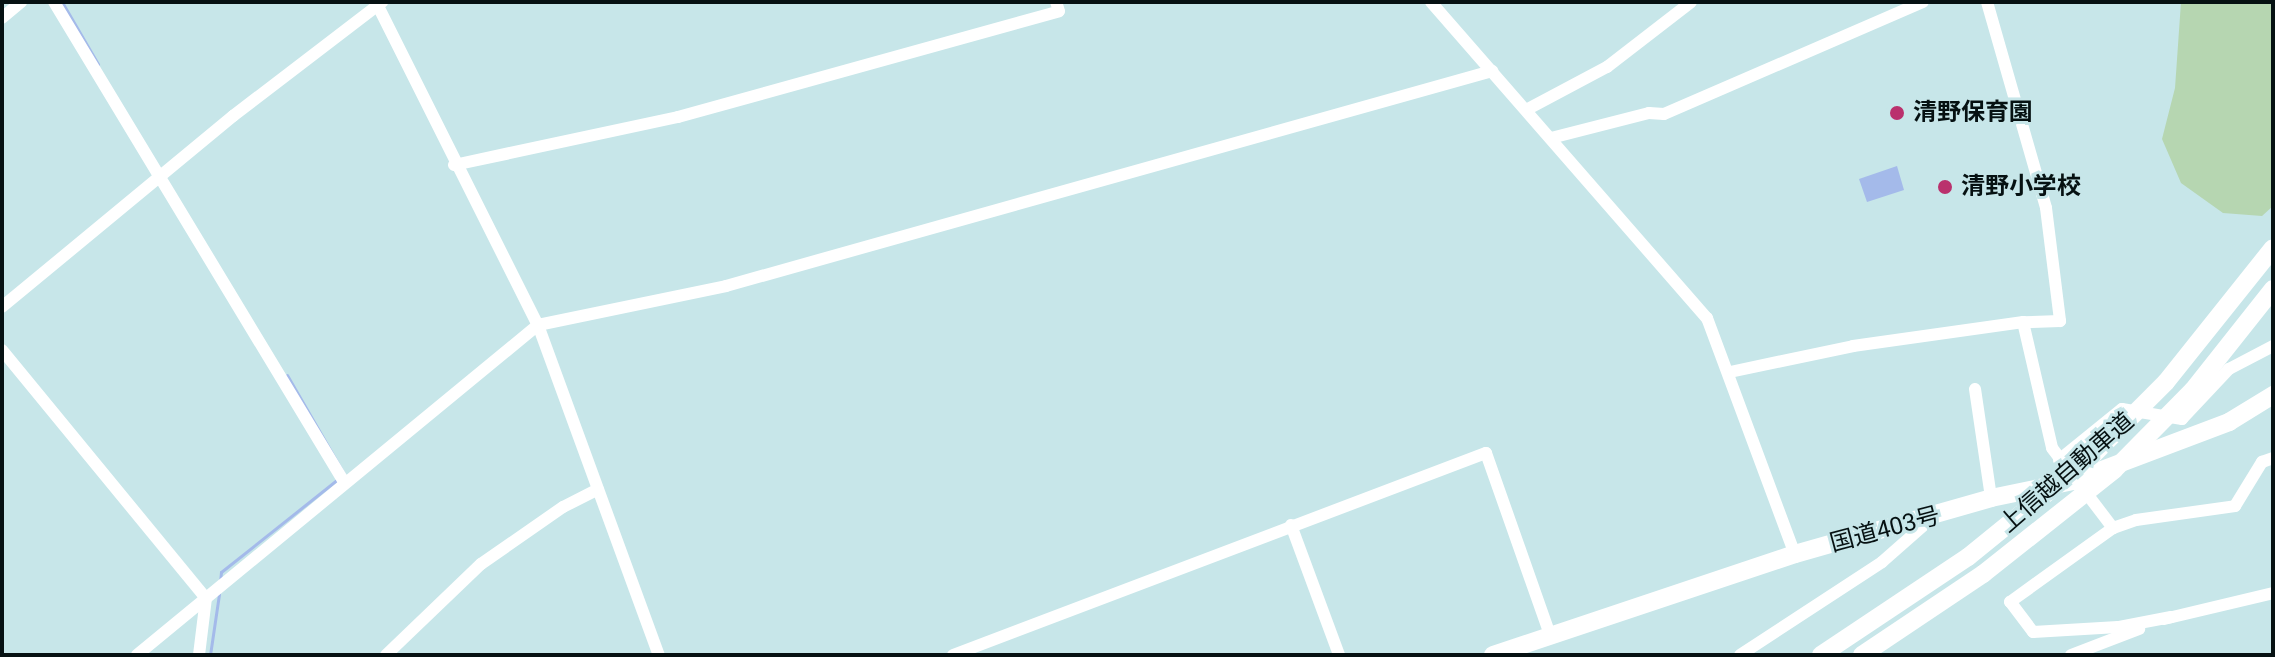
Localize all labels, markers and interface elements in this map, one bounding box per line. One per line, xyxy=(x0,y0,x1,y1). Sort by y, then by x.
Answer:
place label: 清野保育園 xyxy=(1913,99,2033,127)
marker: 清野保育園 xyxy=(1888,104,1906,122)
place label: 清野小学校 xyxy=(1961,173,2081,201)
marker: 清野小学校 xyxy=(1936,178,1954,196)
street label: 上信越自動車道 xyxy=(1994,407,2140,539)
street label: 国道403号 xyxy=(1827,502,1943,558)

